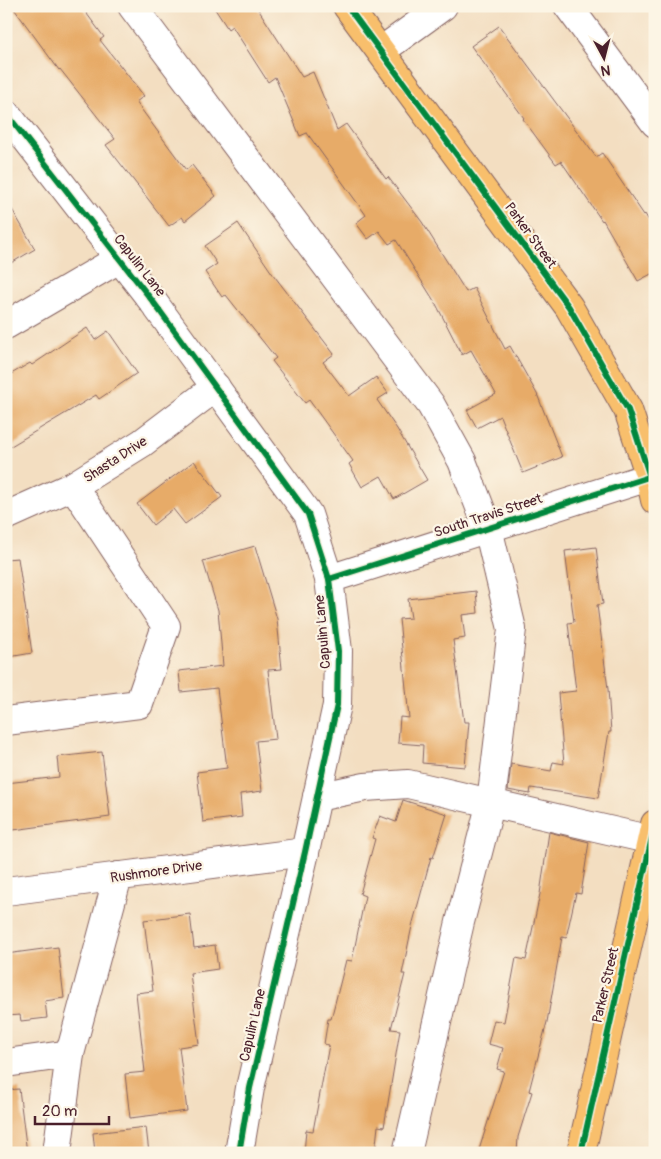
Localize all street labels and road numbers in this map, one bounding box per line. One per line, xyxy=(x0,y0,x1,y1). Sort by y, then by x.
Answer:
street label: Parker Street xyxy=(501,199,560,272)
street label: Capulin Lane xyxy=(110,231,169,300)
street label: Shasta Drive xyxy=(80,432,150,486)
street label: South Travis Street xyxy=(432,490,545,541)
street label: Capulin Lane xyxy=(311,594,334,670)
street label: Rushmore Drive xyxy=(109,857,203,886)
street label: Parker Street xyxy=(588,945,623,1025)
street label: Capulin Lane xyxy=(236,987,269,1063)

